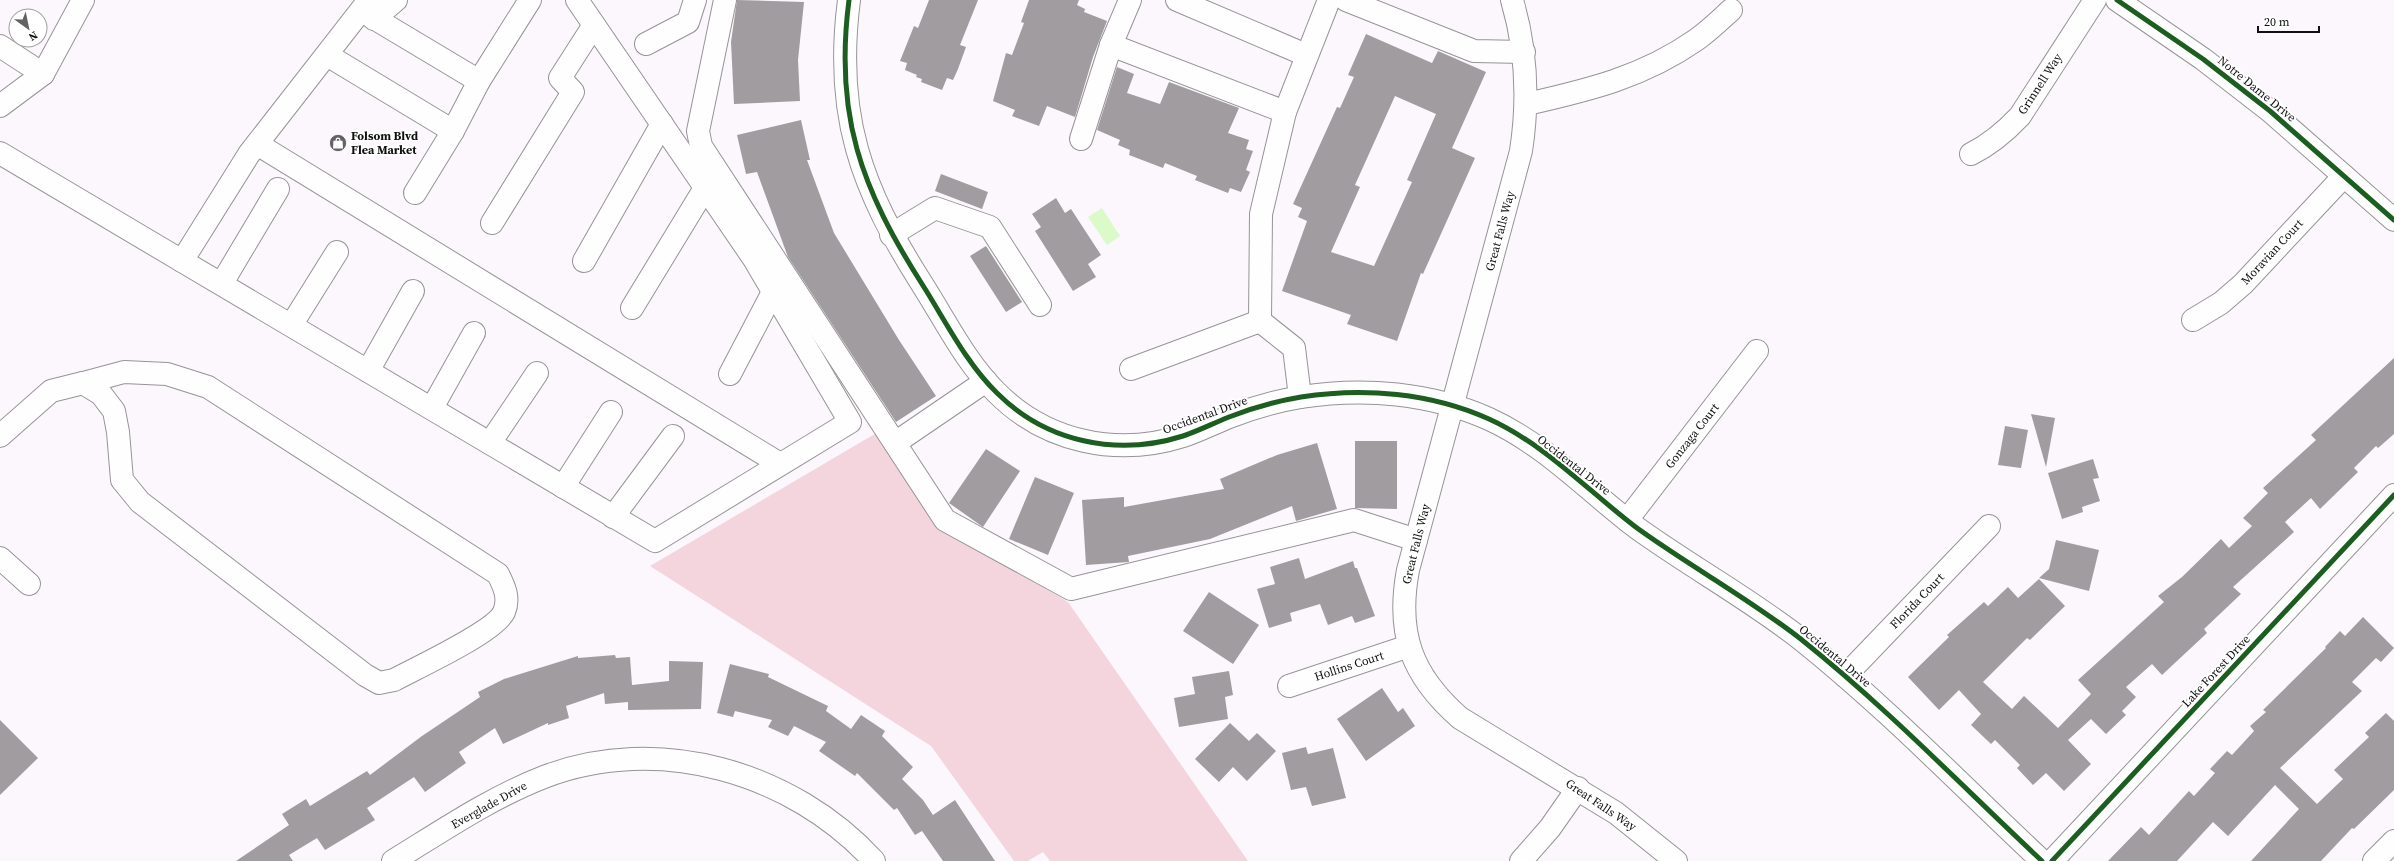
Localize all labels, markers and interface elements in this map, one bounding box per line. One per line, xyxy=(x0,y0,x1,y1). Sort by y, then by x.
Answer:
north arrow xyxy=(8,8,48,48)
scale bar xyxy=(2258,8,2319,34)
text: 20 m xyxy=(2264,14,2290,30)
text: N xyxy=(26,27,41,44)
street label: Grinnell Way xyxy=(2014,50,2066,118)
street label: Notre Dame Drive xyxy=(2215,53,2299,125)
place label: Folsom Blvd Flea Market xyxy=(351,128,418,158)
shop icon: Folsom Blvd Flea Market xyxy=(328,133,348,153)
street label: Great Falls Way xyxy=(1482,188,1519,273)
street label: Moravian Court xyxy=(2238,216,2307,288)
street label: Occidental Drive xyxy=(1160,392,1250,438)
street label: Gonzaga Court xyxy=(1661,400,1723,472)
street label: Occidental Drive xyxy=(1534,431,1614,499)
street label: Great Falls Way xyxy=(1398,501,1434,586)
street label: Florida Court xyxy=(1886,570,1948,632)
street label: Occidental Drive xyxy=(1796,621,1874,691)
street label: Lake Forest Drive xyxy=(2178,631,2254,711)
street label: Hollins Court xyxy=(1312,647,1386,685)
street label: Great Falls Way xyxy=(1562,775,1640,835)
street label: Everglade Drive xyxy=(448,778,530,832)

